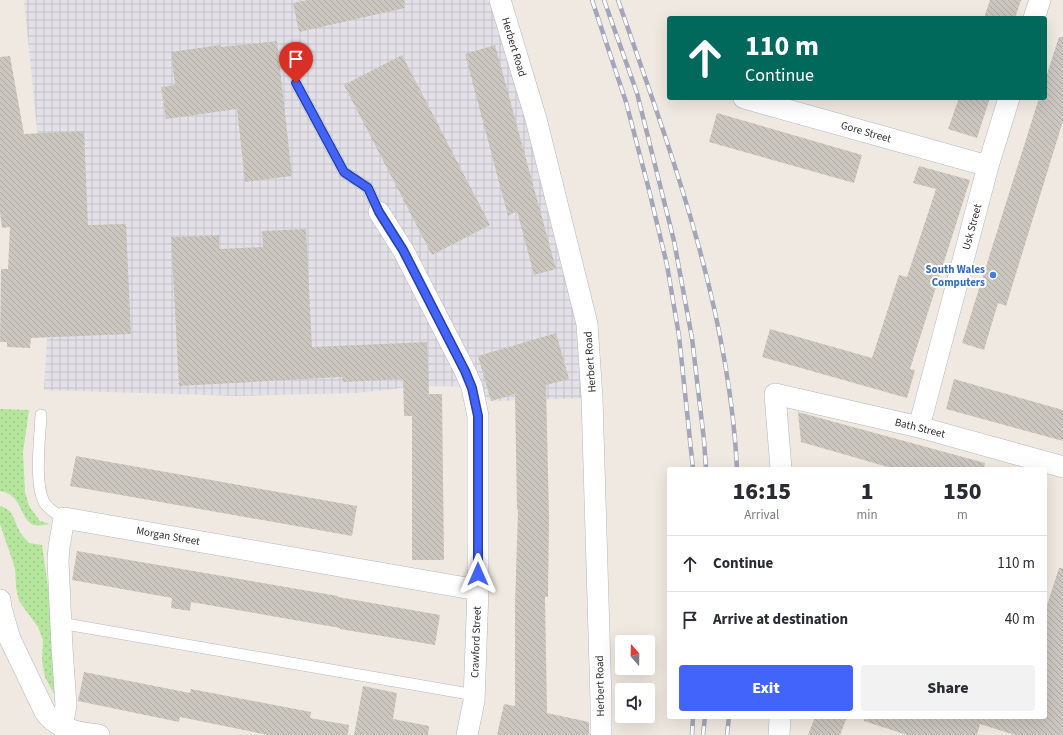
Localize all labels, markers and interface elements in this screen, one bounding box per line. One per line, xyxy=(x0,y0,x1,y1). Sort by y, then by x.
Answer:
street label: Herbert Road xyxy=(498,15,530,79)
text: 110 m xyxy=(745,26,819,66)
icon: ahead xyxy=(679,32,731,84)
pin xyxy=(279,42,313,83)
icon: arrive xyxy=(285,48,307,70)
text: Continue xyxy=(745,63,814,88)
street label: Gore Street xyxy=(839,118,893,146)
street label: Usk Street xyxy=(959,202,985,252)
place label: South Wales Computers xyxy=(926,262,985,290)
marker: South Wales Computers xyxy=(988,270,998,280)
street label: Herbert Road xyxy=(580,331,600,393)
street label: Bath Street xyxy=(893,415,947,442)
text: 16:15 xyxy=(732,474,791,509)
text: 1 xyxy=(861,474,874,509)
text: 150 xyxy=(943,474,982,509)
text: Arrival xyxy=(744,506,779,524)
text: min xyxy=(857,506,878,524)
text: m xyxy=(957,506,968,524)
street label: Morgan Street xyxy=(135,523,201,549)
position arrow xyxy=(457,553,499,595)
icon: ahead xyxy=(679,553,701,575)
text: Continue xyxy=(713,553,773,574)
text: 110 m xyxy=(997,553,1035,574)
street label: Crawford Street xyxy=(467,606,485,678)
icon: arrive xyxy=(679,609,701,631)
text: Arrive at destination xyxy=(713,609,848,630)
text: 40 m xyxy=(1005,609,1035,630)
north arrow xyxy=(615,635,655,675)
map controls xyxy=(615,635,655,723)
street label: Herbert Road xyxy=(592,655,608,717)
button: Exit xyxy=(679,665,853,711)
button: Share xyxy=(861,665,1035,711)
button: sound xyxy=(615,683,655,723)

